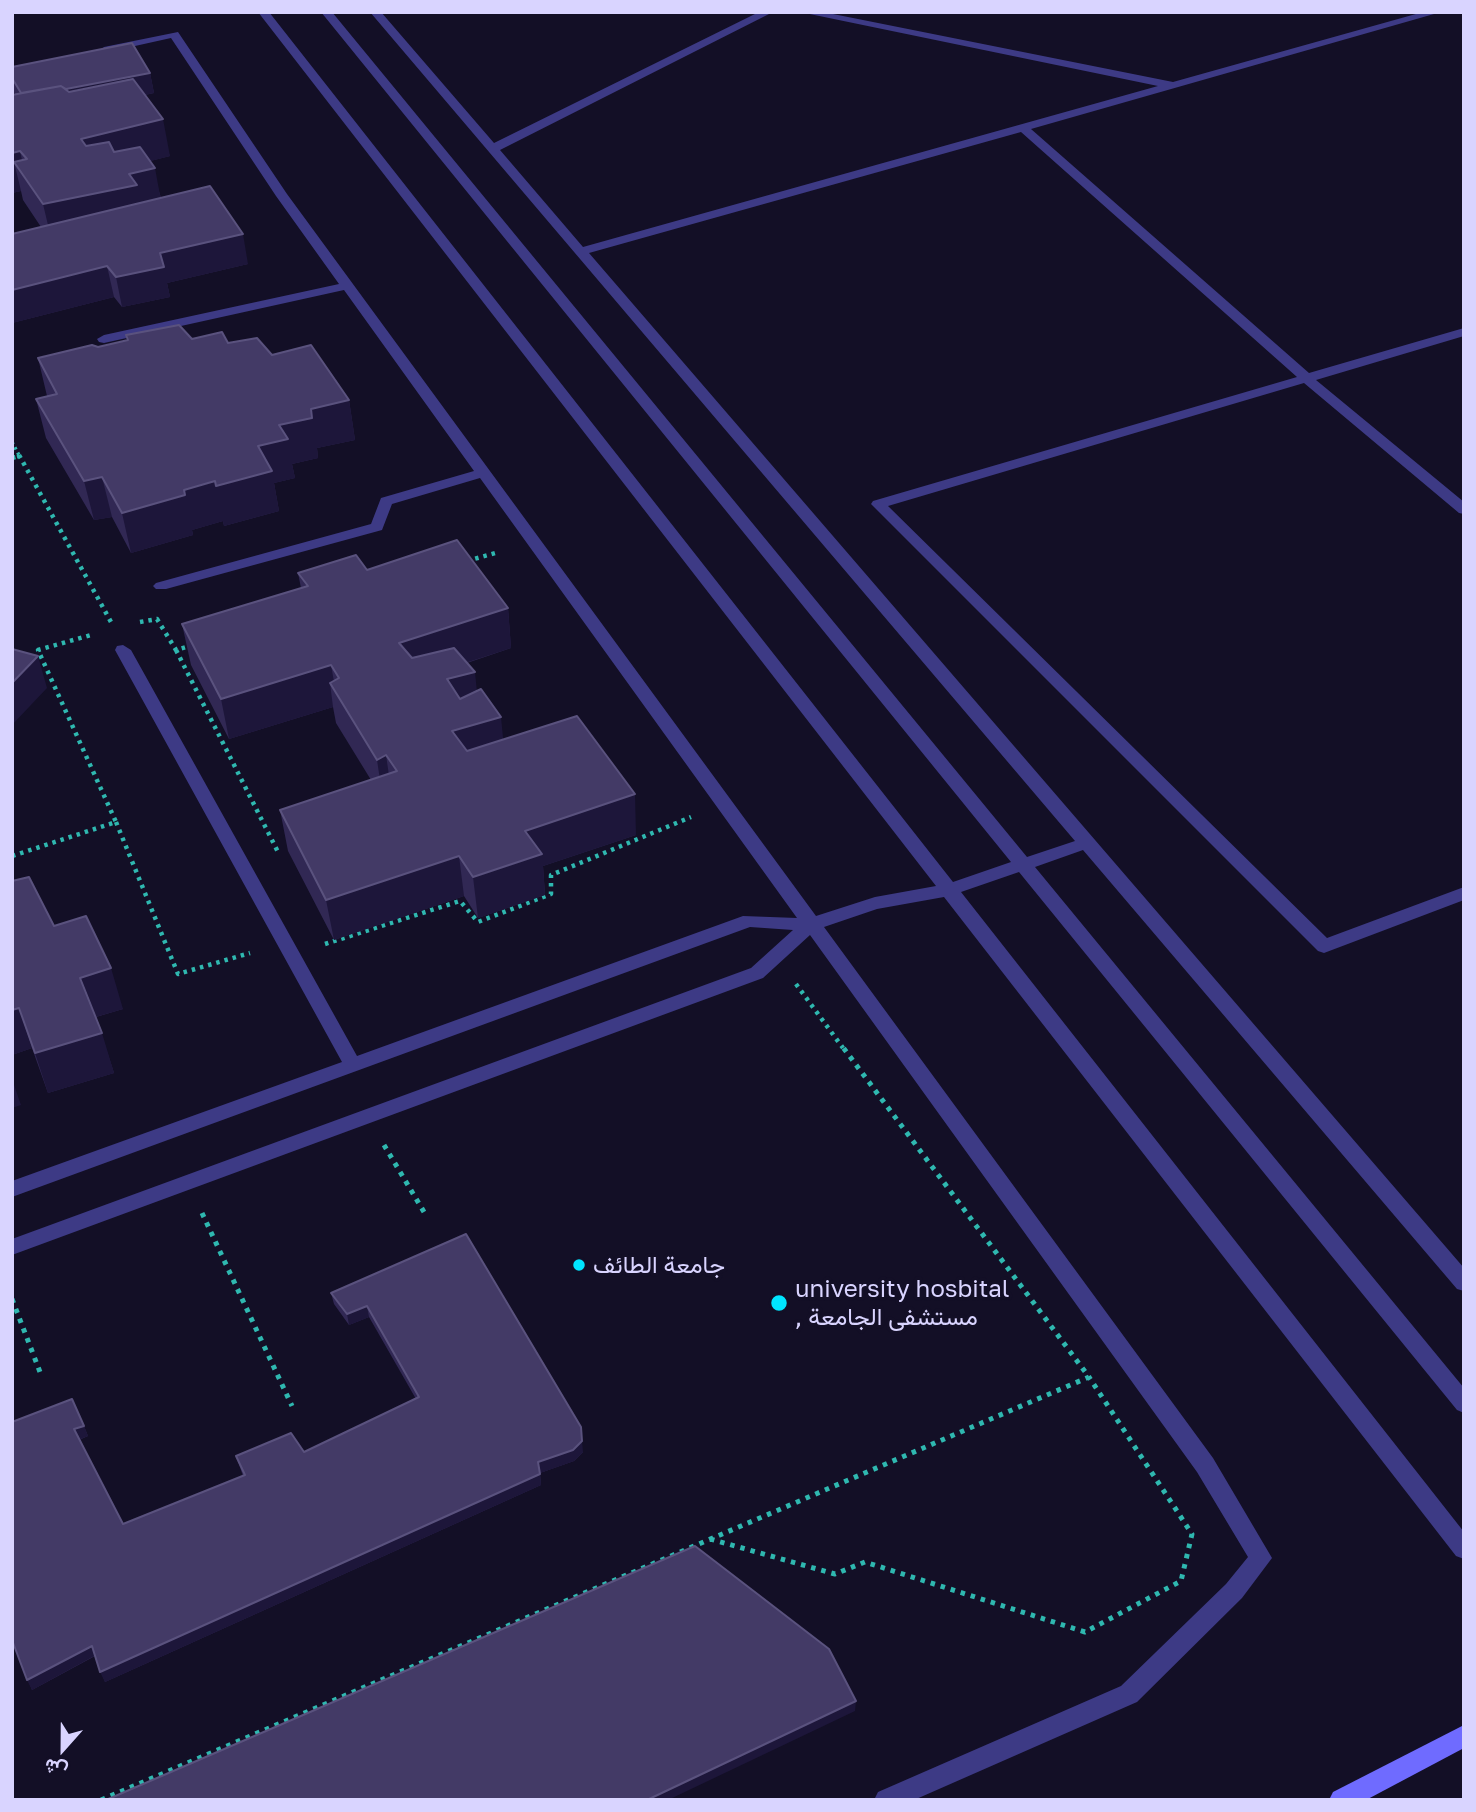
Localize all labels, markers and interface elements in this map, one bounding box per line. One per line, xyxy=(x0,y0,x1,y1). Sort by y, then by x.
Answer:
place label: جامعة الطائف xyxy=(593,1251,725,1279)
marker: جامعة الطائف xyxy=(571,1257,587,1273)
place label: university hosbital , مستشفى الجامعة xyxy=(795,1275,1010,1331)
marker: university hosbital , مستشفى الجامعة xyxy=(769,1293,789,1313)
north arrow xyxy=(28,1714,98,1784)
text: ش xyxy=(41,1754,70,1784)

